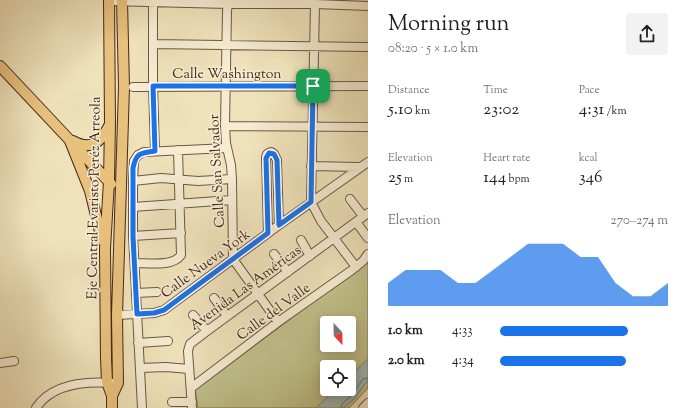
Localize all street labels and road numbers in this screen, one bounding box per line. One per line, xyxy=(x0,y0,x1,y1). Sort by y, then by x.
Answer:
street label: Calle Washington xyxy=(172,65,282,85)
street label: Eje Central Evaristo Peréz Arreola xyxy=(83,96,107,300)
street label: Calle San Salvador xyxy=(205,113,231,228)
street label: Calle Nueva York xyxy=(157,225,255,304)
street label: Avenida Las Américas xyxy=(186,241,306,336)
street label: Calle del Valle xyxy=(233,279,315,346)

